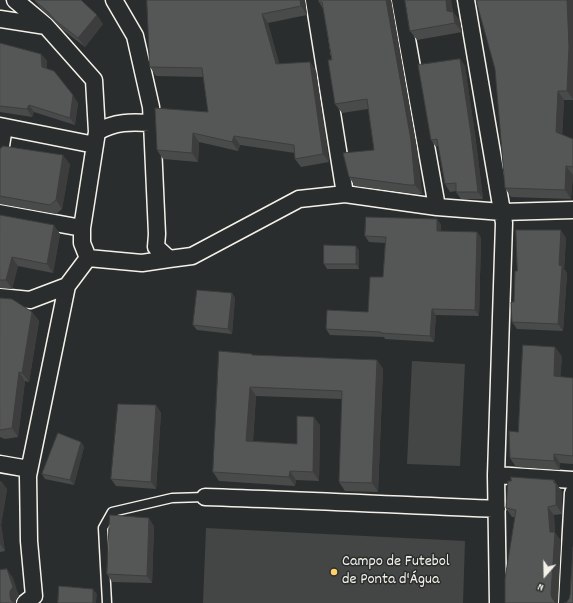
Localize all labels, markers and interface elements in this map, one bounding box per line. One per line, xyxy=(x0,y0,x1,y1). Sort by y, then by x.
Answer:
place label: Campo de Futebol de Ponta d'Água xyxy=(342,553,450,591)
north arrow xyxy=(525,555,565,595)
marker: Campo de Futebol de Ponta d'Água xyxy=(329,567,339,577)
text: N xyxy=(536,578,546,595)

